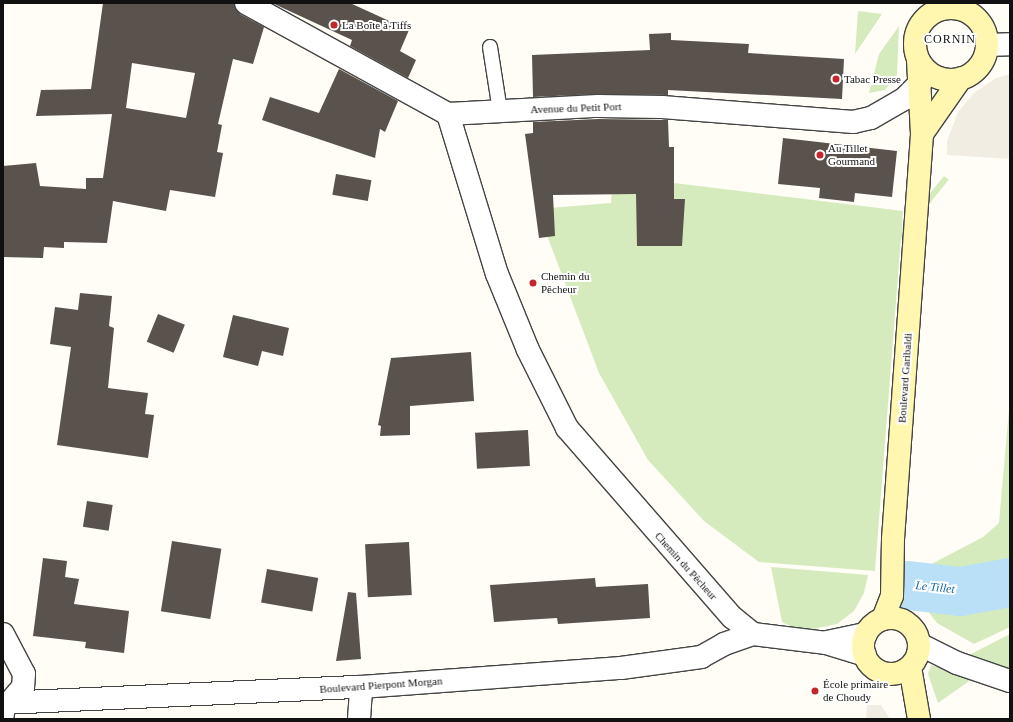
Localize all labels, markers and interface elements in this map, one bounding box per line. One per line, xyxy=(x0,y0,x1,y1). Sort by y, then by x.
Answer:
place label: La Boîte à Tiffs xyxy=(342,18,411,32)
marker: La Boîte à Tiffs xyxy=(329,20,339,30)
district label: CORNIN xyxy=(924,33,976,47)
place label: Tabac Presse xyxy=(844,72,901,86)
marker: Tabac Presse xyxy=(831,74,841,84)
street label: Avenue du Petit Port xyxy=(530,100,622,116)
place label: Au Tillet Gourmand xyxy=(828,142,875,168)
marker: Au Tillet Gourmand xyxy=(815,150,825,160)
place label: Chemin du Pêcheur xyxy=(541,270,590,296)
marker: Chemin du Pêcheur xyxy=(528,278,538,288)
street label: Boulevard Garibaldi xyxy=(895,333,915,423)
street label: Chemin du Pêcheur xyxy=(652,529,720,603)
water label: Le Tillet xyxy=(915,579,955,597)
street label: Boulevard Pierpont Morgan xyxy=(319,674,443,696)
place label: École primaire de Choudy xyxy=(823,678,888,704)
marker: École primaire de Choudy xyxy=(810,686,820,696)

